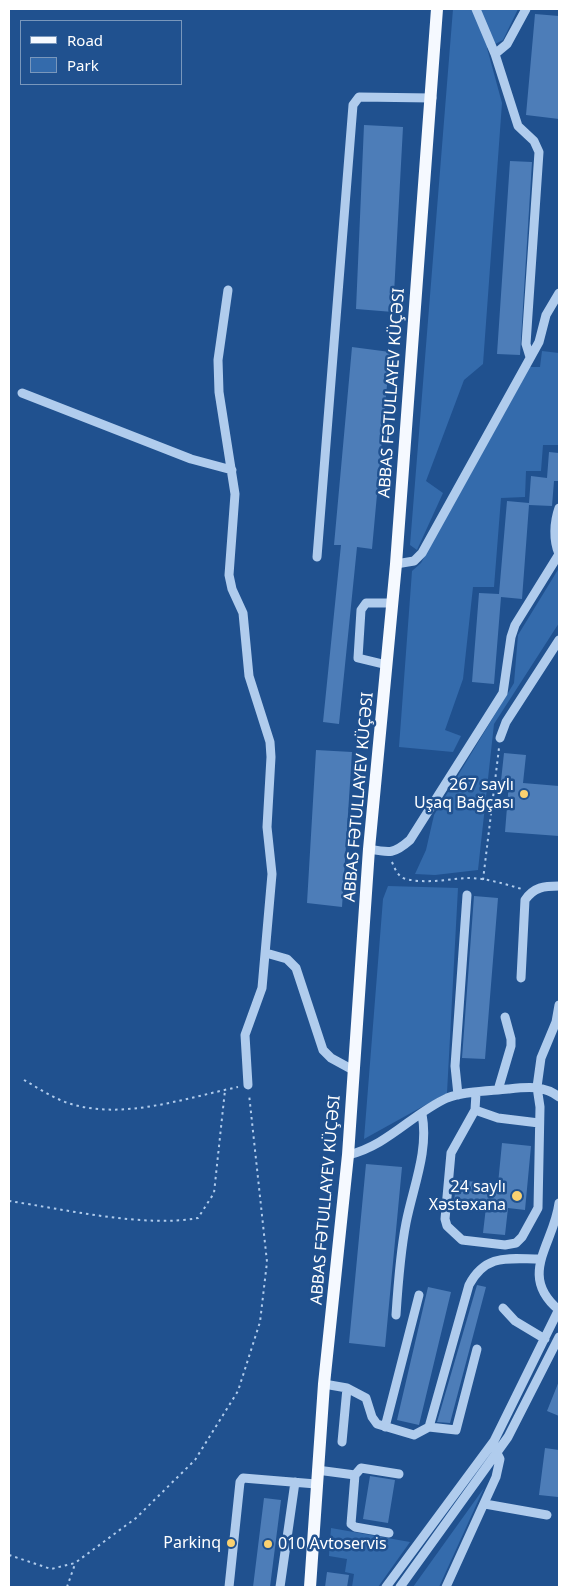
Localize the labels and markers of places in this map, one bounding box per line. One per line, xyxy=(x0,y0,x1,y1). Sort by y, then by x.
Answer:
place label: 267 saylı Uşaq Bağçası xyxy=(414,775,514,813)
marker: 267 saylı Uşaq Bağçası xyxy=(518,788,530,800)
place label: 24 saylı Xəstəxana xyxy=(429,1177,506,1215)
marker: 24 saylı Xəstəxana xyxy=(510,1189,524,1203)
place label: Parkinq xyxy=(163,1533,221,1553)
place label: 010 Avtoservis xyxy=(278,1534,387,1554)
marker: Parkinq xyxy=(225,1537,237,1549)
marker: 010 Avtoservis xyxy=(262,1538,274,1550)

